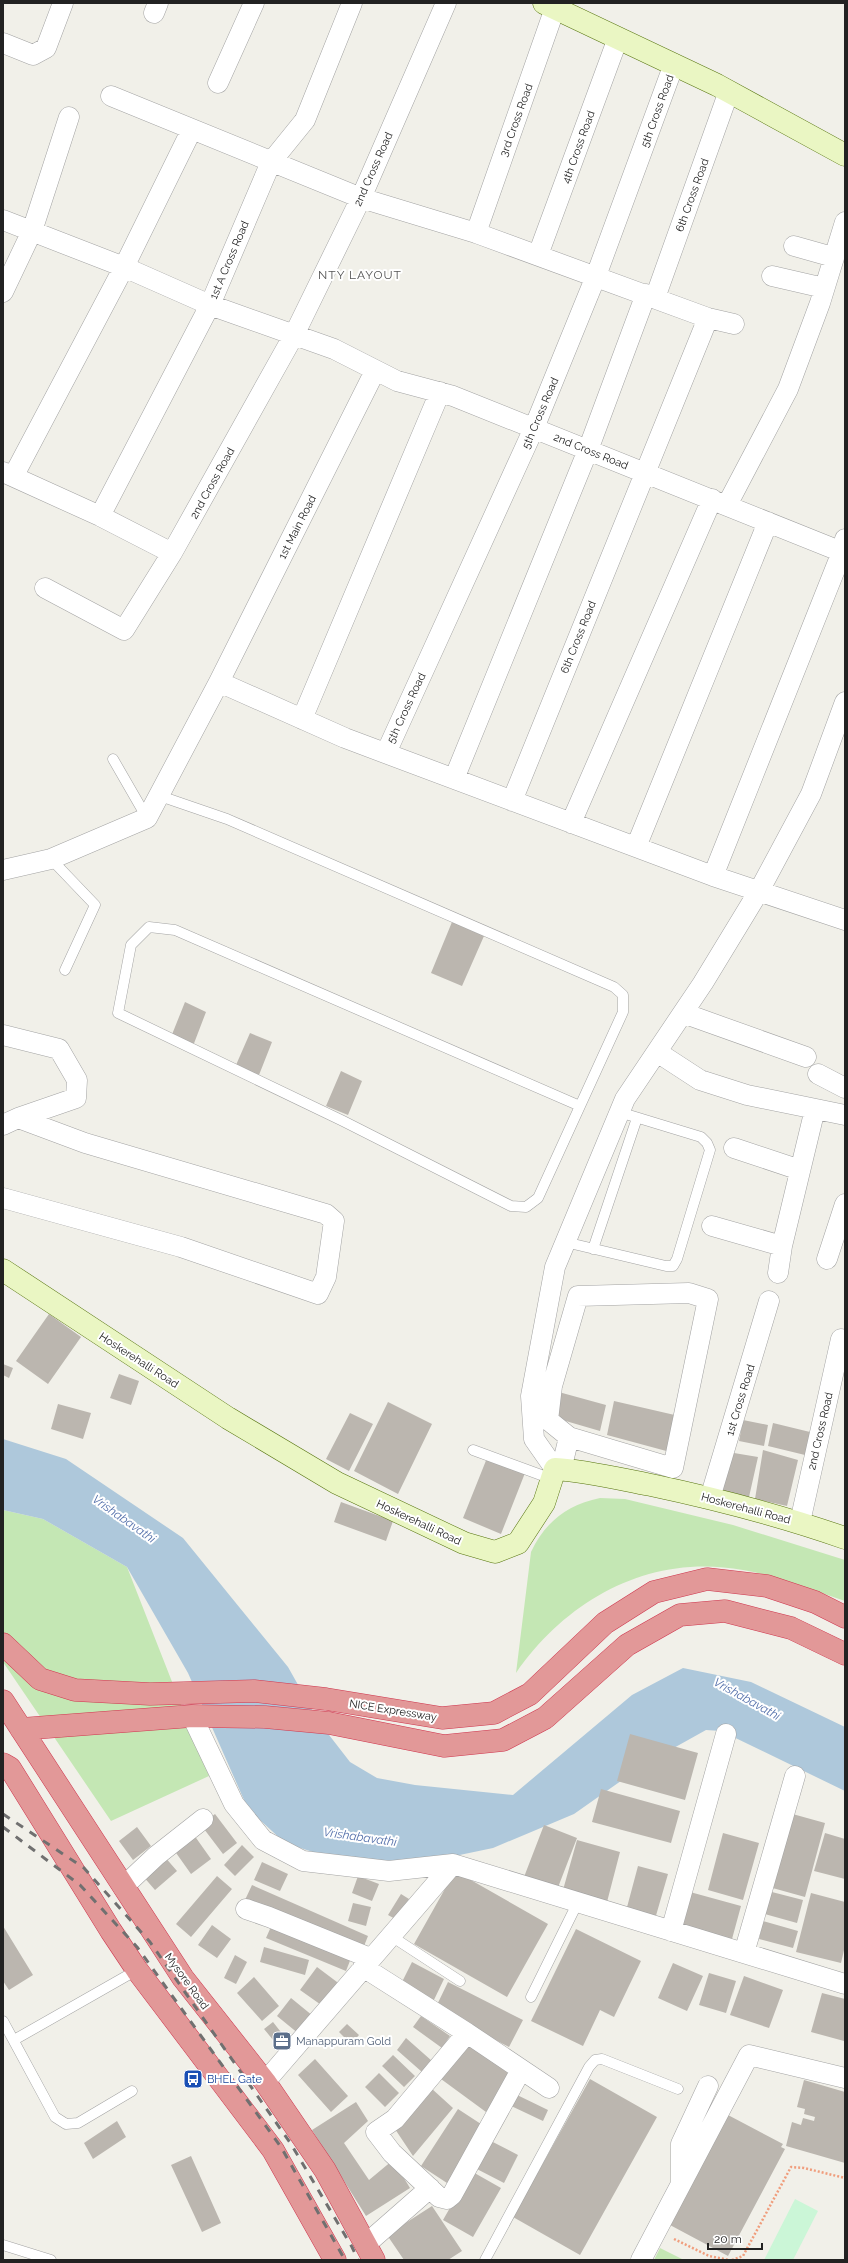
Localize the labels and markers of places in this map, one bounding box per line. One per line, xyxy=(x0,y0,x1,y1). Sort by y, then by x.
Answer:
office icon: Manappuram Gold xyxy=(271,2030,293,2052)
place label: Manappuram Gold xyxy=(296,2035,391,2048)
bus stop icon: BHEL Gate xyxy=(182,2068,204,2090)
place label: BHEL Gate xyxy=(207,2073,262,2086)

